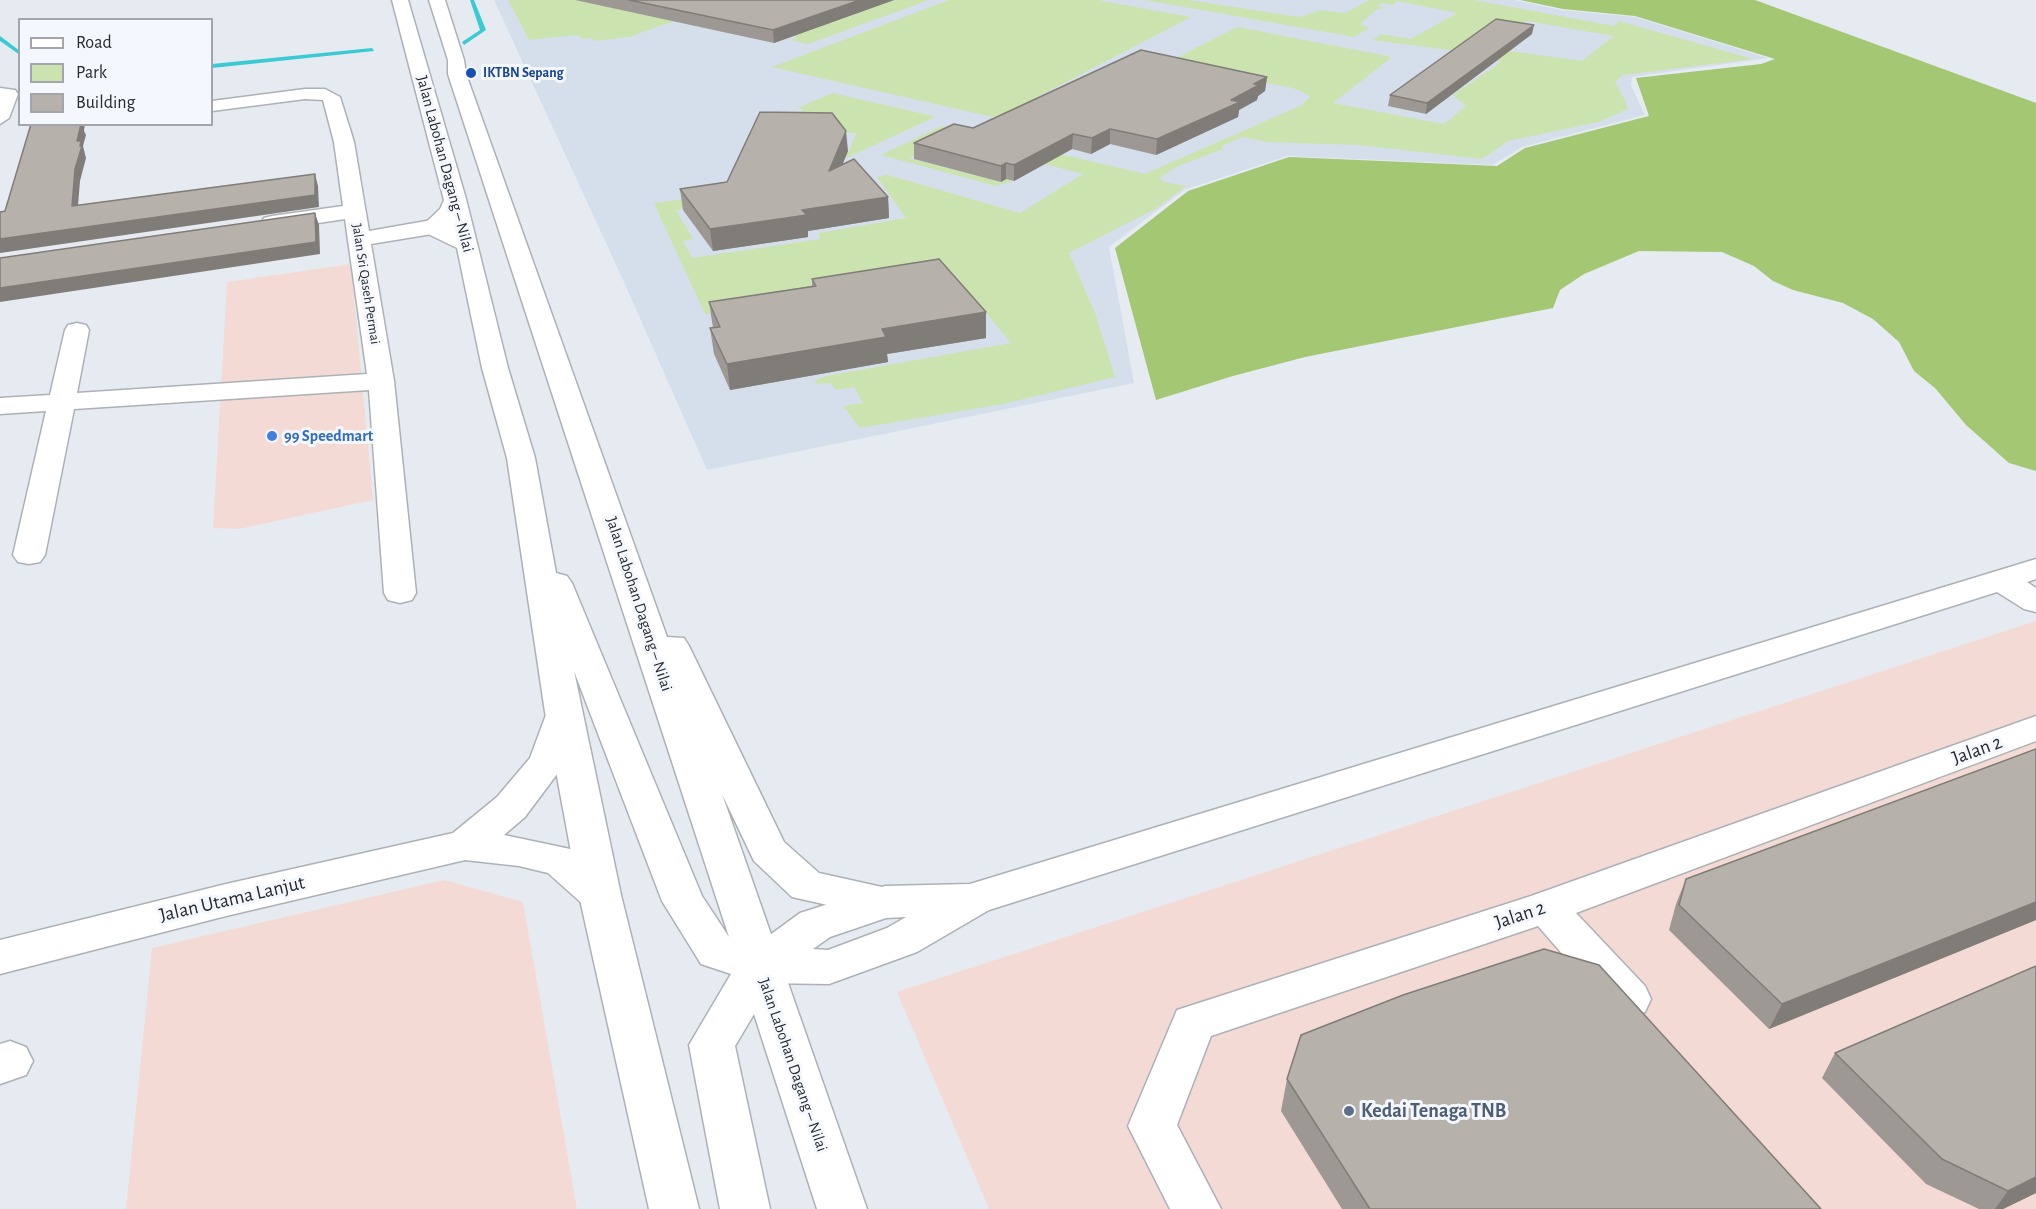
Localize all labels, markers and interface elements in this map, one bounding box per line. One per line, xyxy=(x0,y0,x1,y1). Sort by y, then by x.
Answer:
legend xyxy=(18,18,213,126)
text: Road xyxy=(76,34,112,52)
text: Park xyxy=(76,64,107,82)
place label: IKTBN Sepang xyxy=(483,65,564,81)
marker: IKTBN Sepang xyxy=(464,66,478,80)
street label: Jalan Labohan Dagang ‒ Nilai xyxy=(412,74,478,254)
text: Building xyxy=(76,94,135,112)
street label: Jalan Sri Qaseh Permai xyxy=(348,222,384,346)
place label: 99 Speedmart xyxy=(284,426,373,446)
marker: 99 Speedmart xyxy=(265,429,279,443)
street label: Jalan Labohan Dagang ‒ Nilai xyxy=(602,514,676,694)
street label: Jalan 2 xyxy=(1949,730,2005,770)
street label: Jalan Utama Lanjut xyxy=(157,871,307,927)
street label: Jalan 2 xyxy=(1492,896,1548,934)
street label: Jalan Labohan Dagang ‒ Nilai xyxy=(754,976,832,1154)
place label: Kedai Tenaga TNB xyxy=(1361,1099,1506,1123)
marker: Kedai Tenaga TNB xyxy=(1342,1104,1356,1118)

